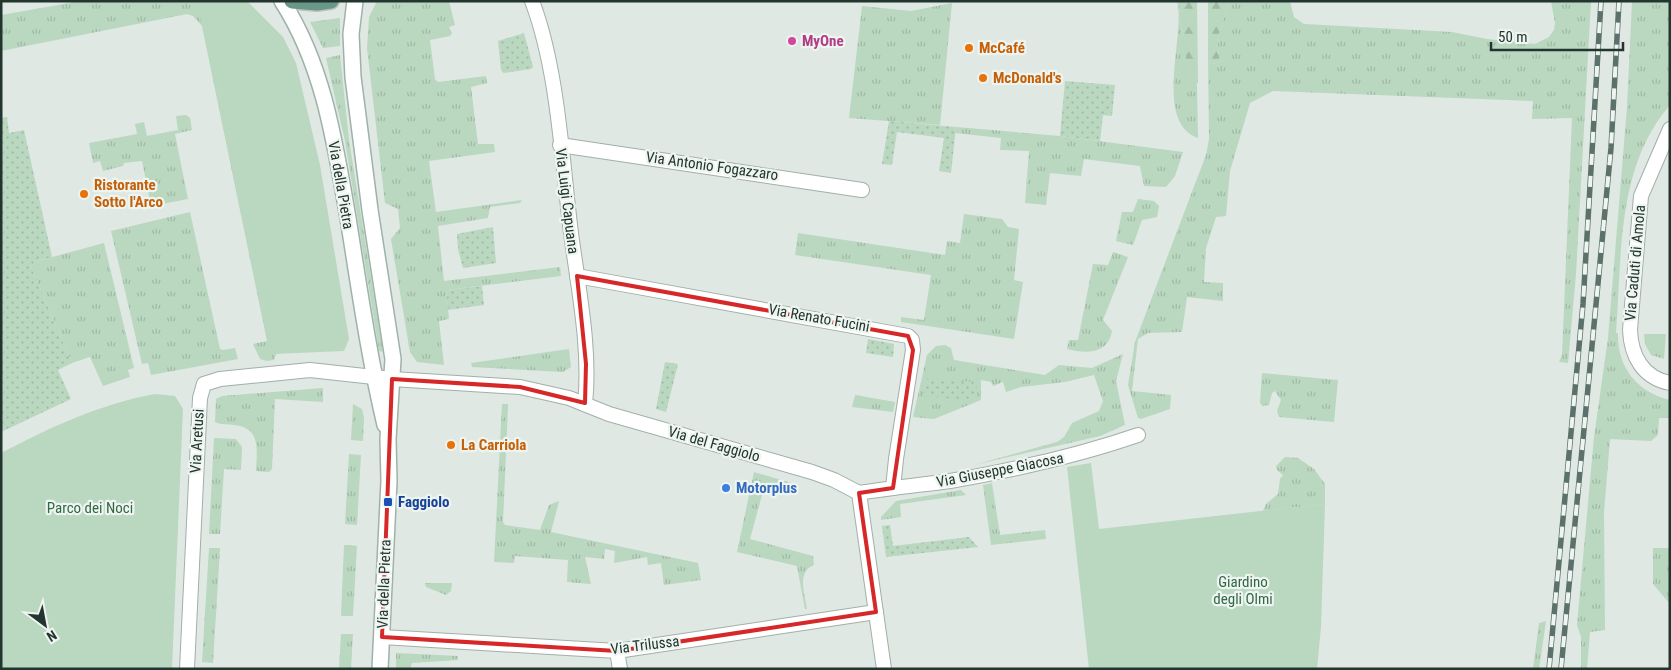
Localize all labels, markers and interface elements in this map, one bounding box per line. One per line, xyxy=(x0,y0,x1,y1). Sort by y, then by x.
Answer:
scale bar xyxy=(1491,20,1624,52)
text: 50 m xyxy=(1498,28,1528,46)
place label: MyOne xyxy=(802,32,844,50)
marker: MyOne xyxy=(786,35,798,47)
place label: McCafé xyxy=(979,39,1025,57)
marker: McCafé xyxy=(963,42,975,54)
place label: McDonald's xyxy=(993,69,1062,87)
marker: McDonald's xyxy=(977,72,989,84)
street label: Via della Pietra xyxy=(324,140,358,230)
street label: Via Luigi Capuana xyxy=(552,147,582,255)
street label: Via Antonio Fogazzaro xyxy=(645,148,779,184)
place label: Ristorante Sotto l'Arco xyxy=(94,176,163,211)
marker: Ristorante Sotto l'Arco xyxy=(78,188,90,200)
street label: Via Caduti di Amola xyxy=(1621,204,1649,322)
street label: Via Renato Fucini xyxy=(767,300,871,336)
street label: Via Aretusi xyxy=(186,408,208,474)
street label: Via del Faggiolo xyxy=(666,422,762,466)
place label: La Carriola xyxy=(461,436,526,454)
marker: La Carriola xyxy=(445,439,457,451)
street label: Via Giuseppe Giacosa xyxy=(935,449,1065,491)
place label: Motorplus xyxy=(736,479,797,497)
marker: Motorplus xyxy=(720,482,732,494)
place label: Faggiolo xyxy=(398,493,450,511)
marker: Faggiolo xyxy=(382,496,394,508)
park label: Parco dei Noci xyxy=(47,499,133,517)
street label: Via della Pietra xyxy=(373,539,395,629)
park label: Giardino degli Olmi xyxy=(1213,573,1273,608)
north arrow xyxy=(20,600,70,650)
text: N xyxy=(44,627,60,645)
street label: Via Trilussa xyxy=(610,632,680,658)

